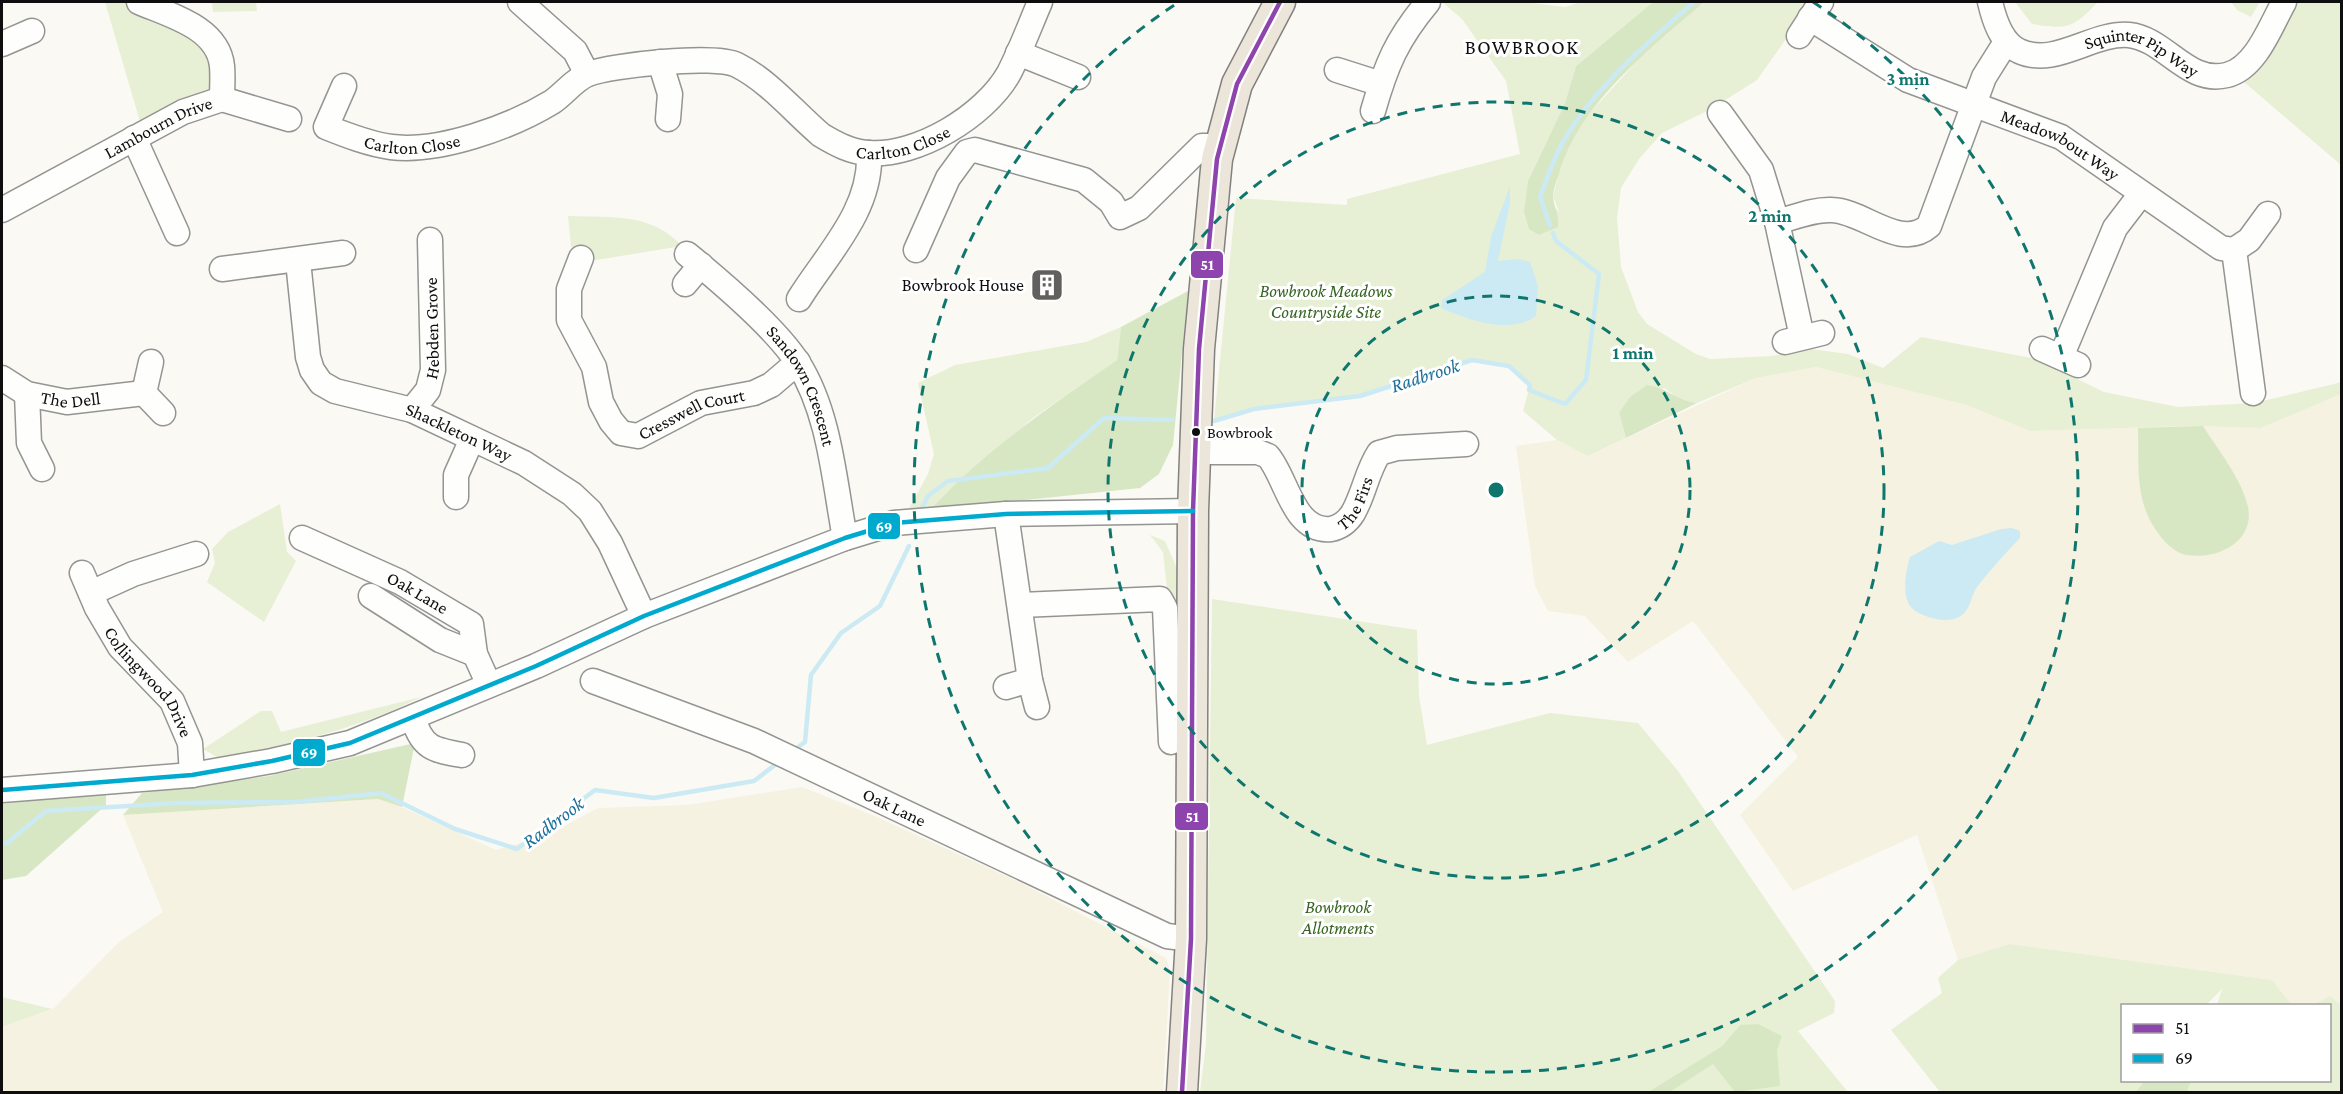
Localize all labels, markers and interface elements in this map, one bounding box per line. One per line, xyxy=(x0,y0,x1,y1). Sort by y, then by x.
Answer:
street label: Squinter Pip Way xyxy=(2081,25,2202,82)
district label: BOWBROOK xyxy=(1465,36,1579,58)
text: 3 min xyxy=(1886,69,1930,89)
street label: Lambourn Drive xyxy=(101,93,215,163)
street label: Meadowbout Way xyxy=(1998,106,2124,185)
street label: Carlton Close xyxy=(854,121,954,163)
street label: Carlton Close xyxy=(362,130,462,158)
text: 2 min xyxy=(1748,206,1792,226)
line badge: 51 xyxy=(1190,250,1224,279)
text: 51 xyxy=(1200,256,1214,273)
building icon: Bowbrook House xyxy=(1029,267,1065,303)
place label: Bowbrook House xyxy=(902,275,1024,295)
street label: Hebden Grove xyxy=(421,277,443,381)
park label: Bowbrook Meadows Countryside Site xyxy=(1259,281,1393,322)
street label: Sandown Crescent xyxy=(762,321,839,449)
text: 1 min xyxy=(1613,343,1654,363)
water label: Radbrook xyxy=(1388,353,1463,396)
street label: Cresswell Court xyxy=(635,385,747,444)
street label: The Dell xyxy=(39,387,102,412)
street label: Shackleton Way xyxy=(404,399,516,466)
place label: Bowbrook xyxy=(1207,424,1273,441)
marker: Bowbrook xyxy=(1190,426,1202,438)
street label: The Firs xyxy=(1334,474,1377,535)
centre of rings xyxy=(1486,480,1506,500)
line badge: 69 xyxy=(867,512,901,540)
text: 69 xyxy=(875,518,893,535)
street label: Oak Lane xyxy=(384,568,452,618)
street label: Collingwood Drive xyxy=(100,623,196,740)
line badge: 69 xyxy=(292,738,326,767)
text: 69 xyxy=(300,744,318,761)
street label: Oak Lane xyxy=(860,784,929,831)
water label: Radbrook xyxy=(518,791,589,852)
line badge: 51 xyxy=(1174,802,1209,831)
text: 51 xyxy=(1185,808,1199,825)
park label: Bowbrook Allotments xyxy=(1301,897,1374,938)
legend xyxy=(2121,1004,2331,1082)
text: 51 xyxy=(2175,1018,2189,1038)
text: 69 xyxy=(2175,1048,2193,1068)

